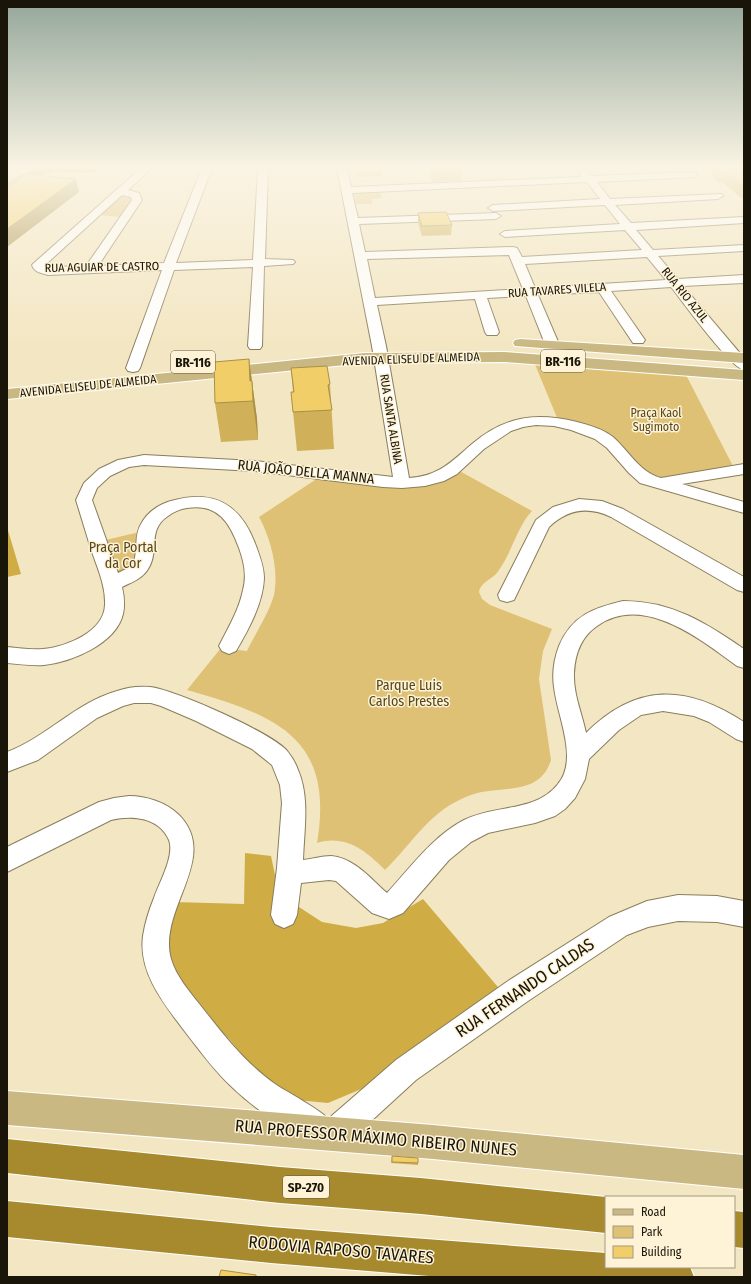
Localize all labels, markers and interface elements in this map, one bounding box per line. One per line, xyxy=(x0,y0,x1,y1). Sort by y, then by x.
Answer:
street label: RUA AGUIAR DE CASTRO xyxy=(45,259,159,275)
street label: RUA RIO AZUL xyxy=(659,265,712,326)
street label: RUA TAVARES VILELA xyxy=(507,280,607,300)
street label: AVENIDA ELISEU DE ALMEIDA xyxy=(342,350,481,368)
road number: BR-116 xyxy=(541,350,585,372)
road number: BR-116 xyxy=(171,351,215,373)
street label: AVENIDA ELISEU DE ALMEIDA xyxy=(19,372,158,400)
street label: RUA SANTA ALBINA xyxy=(377,373,405,466)
park label: Praça Kaol Sugimoto xyxy=(630,406,682,434)
street label: RUA JOÃO DELLA MANNA xyxy=(237,456,376,488)
park label: Praça Portal da Cor xyxy=(89,539,158,572)
park label: Parque Luis Carlos Prestes xyxy=(369,677,449,710)
street label: RUA FERNANDO CALDAS xyxy=(452,934,598,1042)
street label: RUA PROFESSOR MÁXIMO RIBEIRO NUNES xyxy=(234,1115,518,1161)
road number: SP-270 xyxy=(283,1176,329,1198)
legend xyxy=(605,1196,735,1268)
text: Road xyxy=(641,1205,666,1219)
text: Park xyxy=(641,1225,663,1239)
street label: RODOVIA RAPOSO TAVARES xyxy=(248,1231,434,1269)
text: Building xyxy=(641,1245,682,1259)

